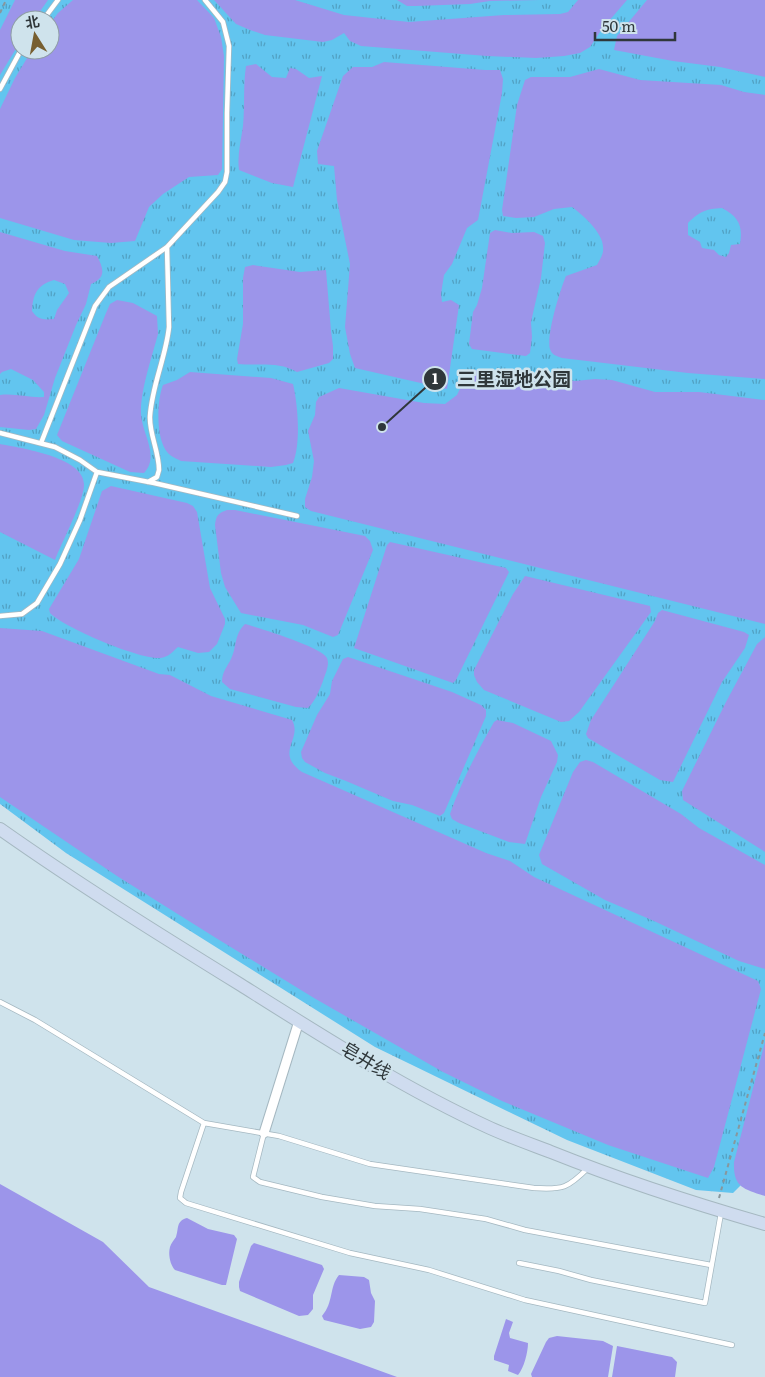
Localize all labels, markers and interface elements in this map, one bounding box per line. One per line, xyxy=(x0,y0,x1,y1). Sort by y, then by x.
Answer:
north arrow xyxy=(10,10,60,60)
text: 北 xyxy=(24,10,41,32)
scale bar xyxy=(595,10,675,42)
text: 50 m xyxy=(602,14,636,37)
callout: 三里湿地公园 xyxy=(422,362,581,396)
text: 三里湿地公园 xyxy=(457,364,571,392)
text: 1 xyxy=(432,366,438,389)
street label: 皂井线 xyxy=(337,1034,397,1085)

